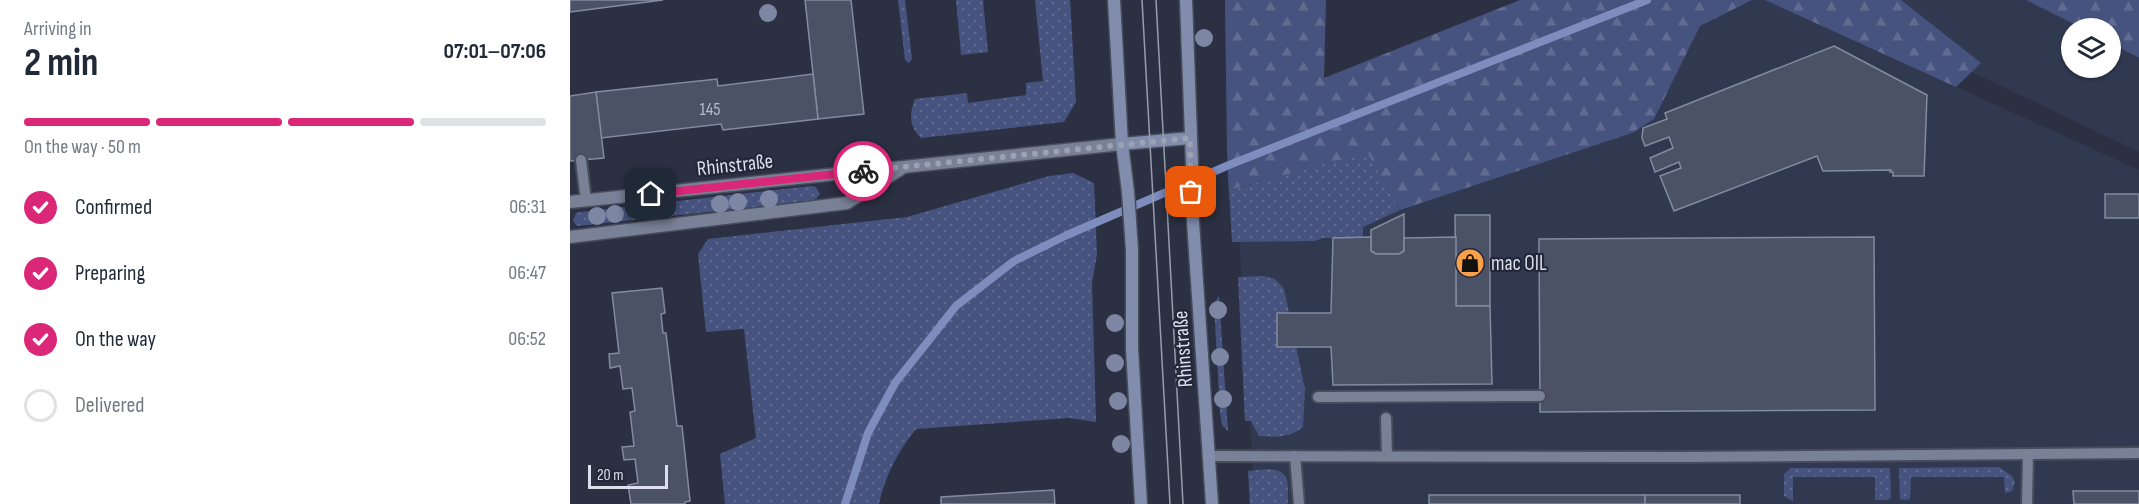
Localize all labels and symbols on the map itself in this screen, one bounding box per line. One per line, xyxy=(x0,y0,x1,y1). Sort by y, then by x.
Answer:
house number: 145 xyxy=(699,99,721,120)
courier xyxy=(833,141,893,201)
street label: Rhinstraße xyxy=(696,149,774,181)
pin xyxy=(1165,166,1216,217)
pin xyxy=(625,168,676,219)
shop icon: mac OIL xyxy=(1454,247,1486,279)
place label: mac OIL xyxy=(1491,251,1547,276)
street label: Rhinstraße xyxy=(1168,310,1198,388)
scale bar xyxy=(588,462,668,490)

